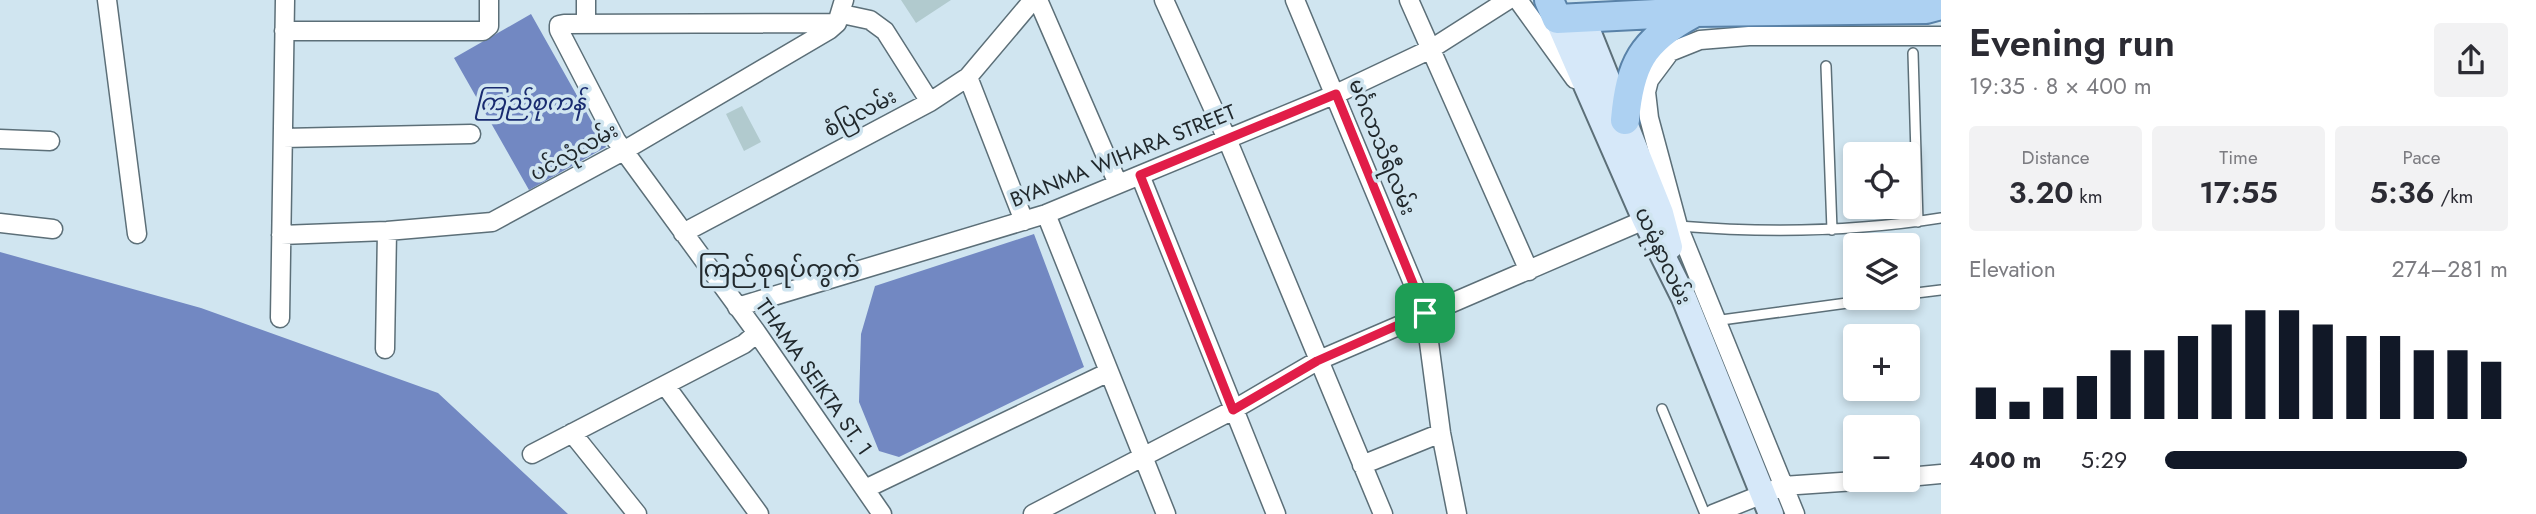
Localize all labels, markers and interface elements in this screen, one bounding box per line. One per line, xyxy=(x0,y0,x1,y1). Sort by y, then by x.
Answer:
text: Evening run xyxy=(1969,15,2175,70)
button: share xyxy=(2434,23,2508,97)
text: 19:35 · 8 × 400 m xyxy=(1969,69,2152,103)
street label: မင်္ဂလာသိရီလမ်း xyxy=(1339,74,1424,220)
street label: စံပြလမ်း xyxy=(818,80,903,146)
water label: ကြည်စုကန် xyxy=(474,85,589,121)
street label: BYANMA WIHARA STREET xyxy=(1006,97,1240,215)
street label: ပင်လုံလမ်း xyxy=(524,115,624,190)
map controls xyxy=(1843,142,1920,492)
button: locate xyxy=(1843,142,1920,219)
text: Distance xyxy=(2021,144,2090,171)
text: Time xyxy=(2219,144,2258,171)
text: Pace xyxy=(2403,144,2440,171)
text: 3.20 xyxy=(2009,171,2074,214)
text: 17:55 xyxy=(2199,171,2278,214)
text: 5:36 xyxy=(2370,171,2435,214)
text: km xyxy=(2074,183,2102,210)
text: /km xyxy=(2435,183,2473,210)
street label: ယမုံနာလမ်း xyxy=(1626,202,1700,311)
button: layers xyxy=(1843,233,1920,310)
district label: ကြည်စုရပ်ကွက် xyxy=(698,251,860,288)
text: Elevation xyxy=(1969,252,2056,286)
text: 274–281 m xyxy=(2392,252,2508,286)
pin xyxy=(1395,283,1455,343)
street label: THAMA SEIKTA ST. 1 xyxy=(748,292,880,462)
icon: arrive xyxy=(1406,294,1444,332)
button: + xyxy=(1843,324,1920,401)
button: − xyxy=(1843,415,1920,492)
text: 400 m xyxy=(1969,443,2041,477)
text: 5:29 xyxy=(2081,443,2127,477)

